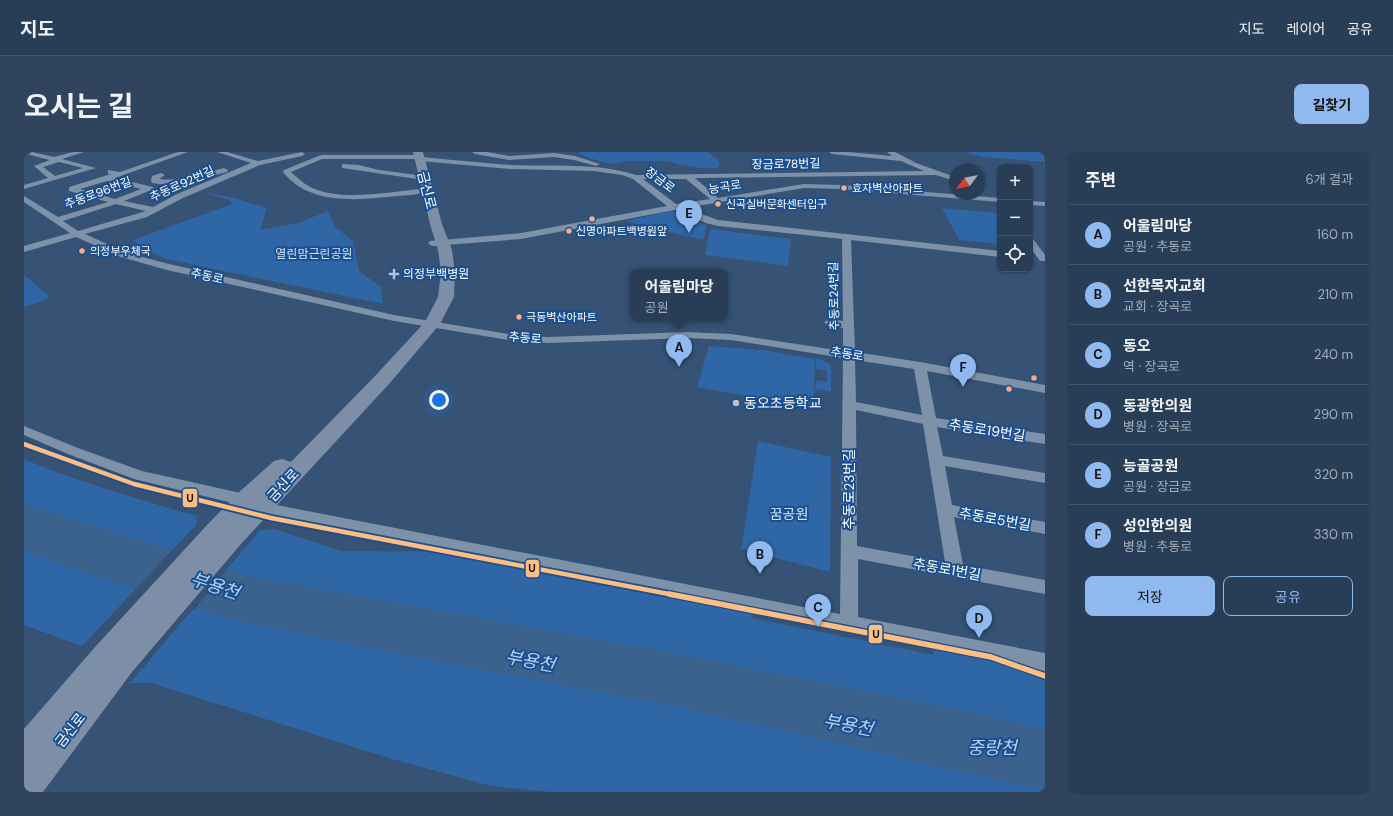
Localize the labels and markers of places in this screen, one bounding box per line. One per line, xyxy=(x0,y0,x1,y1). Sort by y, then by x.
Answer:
place label: 효자벽산아파트 xyxy=(852,181,923,195)
marker: 효자벽산아파트 xyxy=(839,183,849,193)
place label: 신곡실버문화센터입구 xyxy=(726,197,827,211)
marker: 신곡실버문화센터입구 xyxy=(713,199,723,209)
pin: E xyxy=(676,200,702,233)
unlabelled marker xyxy=(587,214,597,224)
place label: 신명아파트백병원앞 xyxy=(576,224,667,238)
marker: 신명아파트백병원앞 xyxy=(564,226,574,236)
place label: 의정부우체국 xyxy=(90,244,151,258)
marker: 의정부우체국 xyxy=(77,246,87,256)
place label: 의정부백병원 xyxy=(403,266,469,282)
marker: 의정부백병원 xyxy=(388,268,400,280)
place label: 극동벽산아파트 xyxy=(526,310,597,324)
marker: 극동벽산아파트 xyxy=(514,312,524,322)
pin: A xyxy=(666,334,692,367)
pin: F xyxy=(950,354,976,387)
unlabelled marker xyxy=(1029,373,1039,383)
unlabelled marker xyxy=(1004,384,1014,394)
place label: 동오초등학교 xyxy=(744,394,821,412)
marker: 동오초등학교 xyxy=(731,398,741,408)
pin: B xyxy=(747,541,773,574)
pin: C xyxy=(805,594,831,627)
pin: D xyxy=(966,605,992,638)

